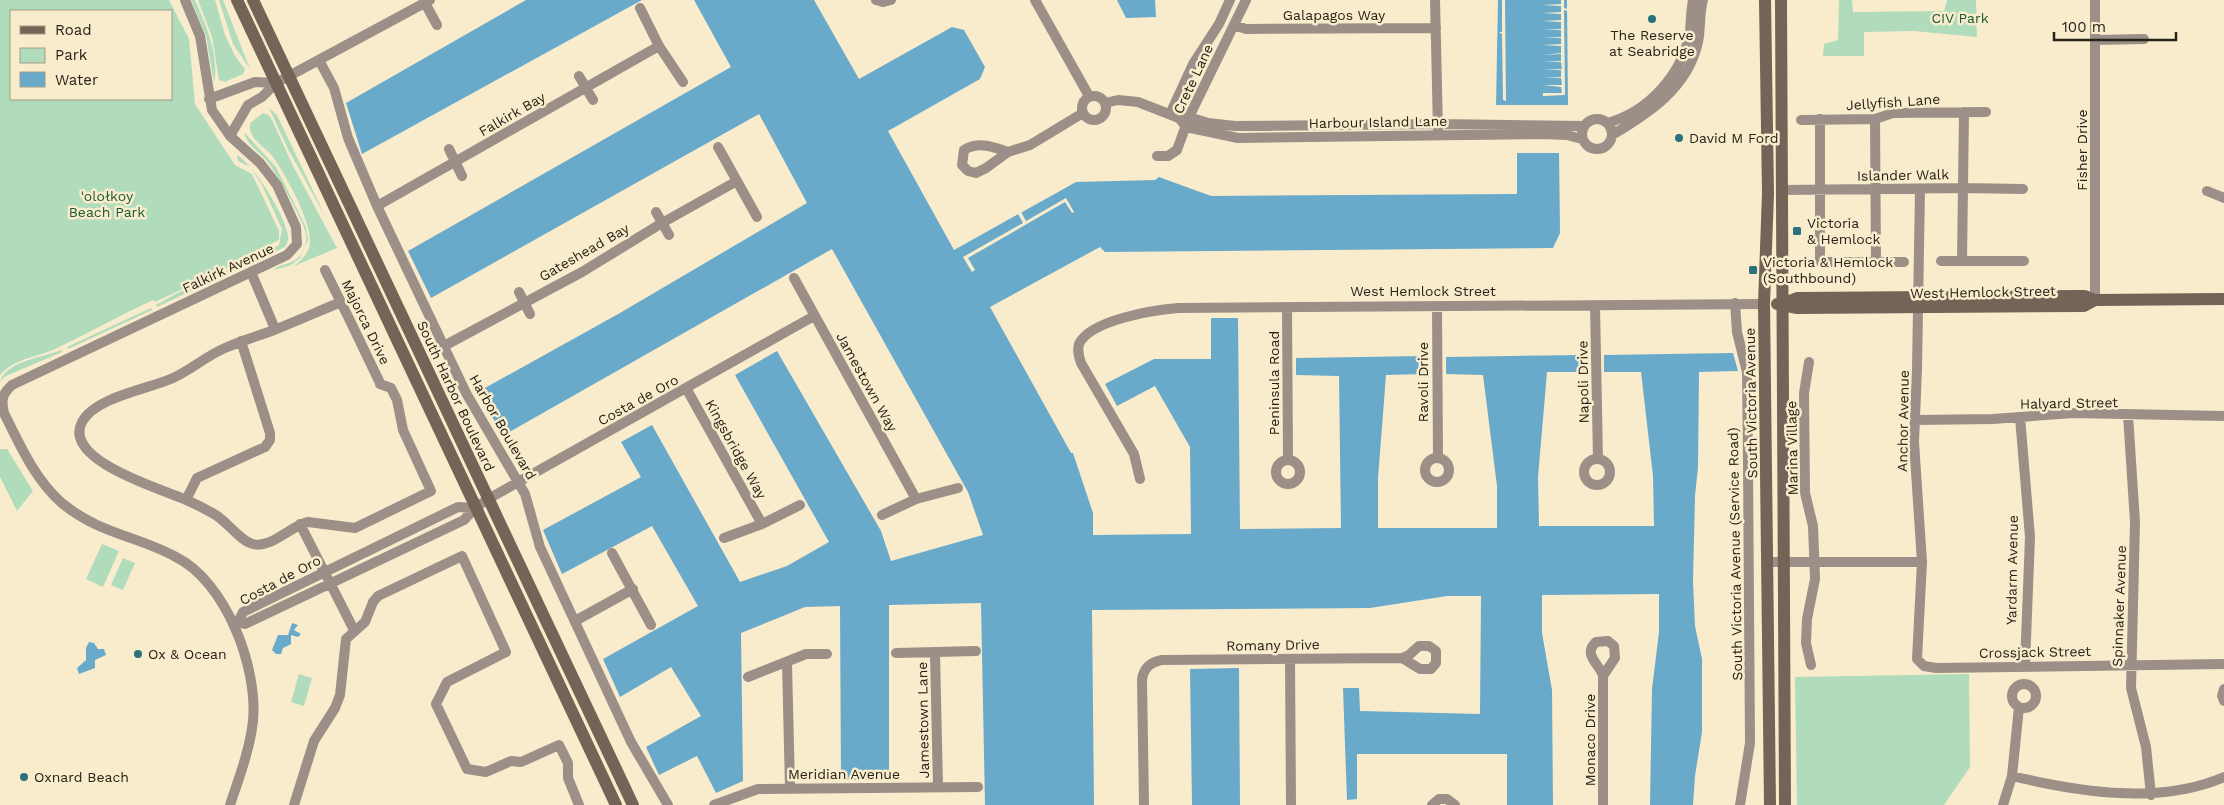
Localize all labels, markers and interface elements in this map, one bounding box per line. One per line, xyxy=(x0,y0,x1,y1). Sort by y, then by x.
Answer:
street label: Galapagos Way xyxy=(1283,7,1386,23)
legend xyxy=(10,10,172,100)
park label: CIV Park xyxy=(1931,10,1989,26)
scale bar xyxy=(2054,10,2176,42)
marker: The Reserve at Seabridge xyxy=(1646,13,1658,25)
text: 100 m xyxy=(2062,18,2106,36)
text: Road xyxy=(55,21,92,39)
place label: The Reserve at Seabridge xyxy=(1609,27,1695,59)
street label: Crete Lane xyxy=(1170,42,1216,116)
text: Park xyxy=(55,46,88,64)
text: Water xyxy=(55,71,98,89)
street label: Falkirk Bay xyxy=(476,88,549,139)
street label: Jellyfish Lane xyxy=(1845,91,1941,113)
street label: Fisher Drive xyxy=(2074,109,2090,191)
street label: Harbour Island Lane xyxy=(1309,113,1447,131)
place label: David M Ford xyxy=(1689,130,1779,146)
marker: David M Ford xyxy=(1673,132,1685,144)
street label: Islander Walk xyxy=(1857,166,1949,184)
park label: 'olołkoy Beach Park xyxy=(69,188,145,220)
place label: Victoria & Hemlock xyxy=(1807,215,1881,247)
street label: Gateshead Bay xyxy=(536,219,632,284)
marker: Victoria & Hemlock xyxy=(1791,225,1803,237)
street label: Falkirk Avenue xyxy=(180,240,276,296)
place label: Victoria & Hemlock (Southbound) xyxy=(1763,254,1893,286)
marker: Victoria & Hemlock (Southbound) xyxy=(1747,264,1759,276)
street label: Majorca Drive xyxy=(339,277,393,367)
street label: West Hemlock Street xyxy=(1350,283,1496,299)
street label: West Hemlock Street xyxy=(1910,283,2056,301)
street label: South Harbor Boulevard xyxy=(414,318,498,474)
street label: South Victoria Avenue xyxy=(1742,328,1760,478)
street label: Jamestown Way xyxy=(833,330,901,435)
street label: Peninsula Road xyxy=(1266,331,1282,435)
street label: Napoli Drive xyxy=(1574,340,1592,424)
street label: Ravoli Drive xyxy=(1415,342,1431,422)
street label: Anchor Avenue xyxy=(1894,370,1912,472)
street label: Costa de Oro xyxy=(595,371,681,429)
street label: Harbor Boulevard xyxy=(466,372,540,482)
street label: Halyard Street xyxy=(2020,394,2118,412)
street label: Kingsbridge Way xyxy=(702,397,770,502)
street label: Marina Village xyxy=(1783,401,1801,495)
street label: South Victoria Avenue (Service Road) xyxy=(1725,427,1745,681)
street label: Yardarm Avenue xyxy=(2003,515,2021,625)
street label: Spinnaker Avenue xyxy=(2109,545,2129,667)
street label: Costa de Oro xyxy=(237,552,323,608)
street label: Romany Drive xyxy=(1226,636,1320,654)
street label: Crossjack Street xyxy=(1979,643,2091,661)
place label: Ox & Ocean xyxy=(148,646,227,662)
marker: Ox & Ocean xyxy=(132,648,144,660)
street label: Jamestown Lane xyxy=(914,662,932,778)
street label: Monaco Drive xyxy=(1582,694,1598,786)
street label: Meridian Avenue xyxy=(788,766,900,782)
place label: Oxnard Beach xyxy=(34,769,129,785)
marker: Oxnard Beach xyxy=(18,771,30,783)

